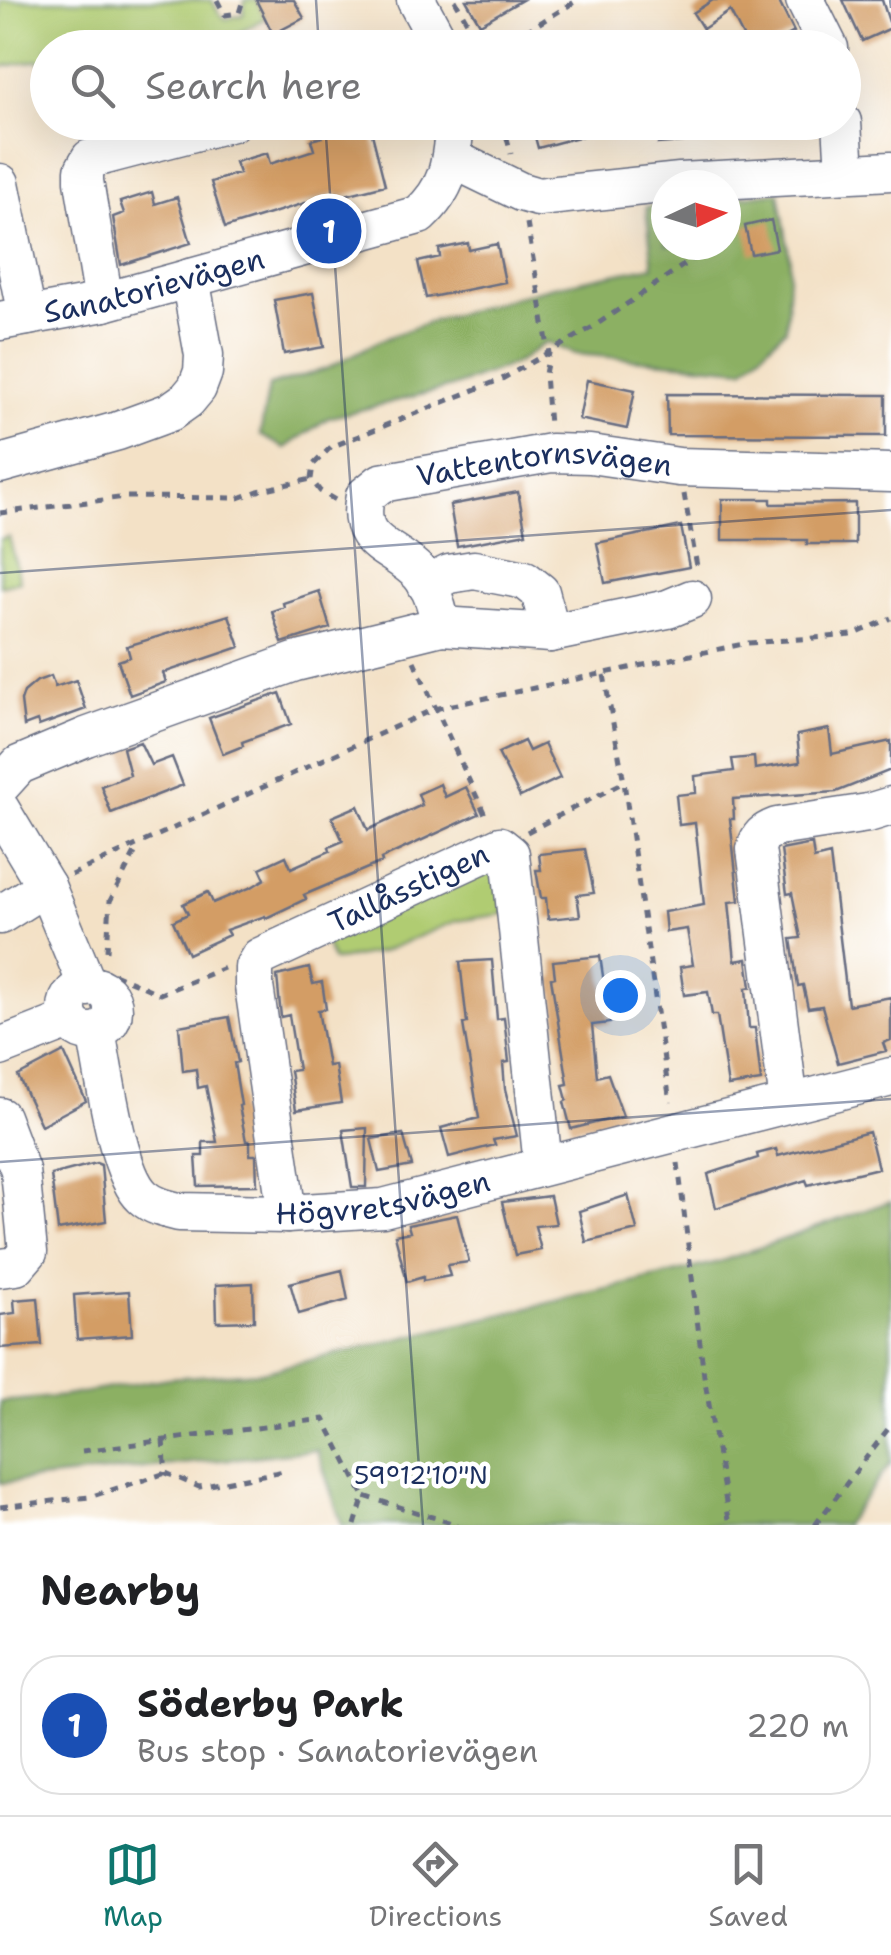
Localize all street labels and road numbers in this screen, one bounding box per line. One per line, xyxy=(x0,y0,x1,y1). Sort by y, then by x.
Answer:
street label: Sanatorievägen xyxy=(40,238,269,333)
street label: Vattentornsvägen xyxy=(413,432,675,496)
street label: Tallåsstigen xyxy=(322,833,495,943)
street label: Högvretsvägen xyxy=(275,1160,494,1234)

